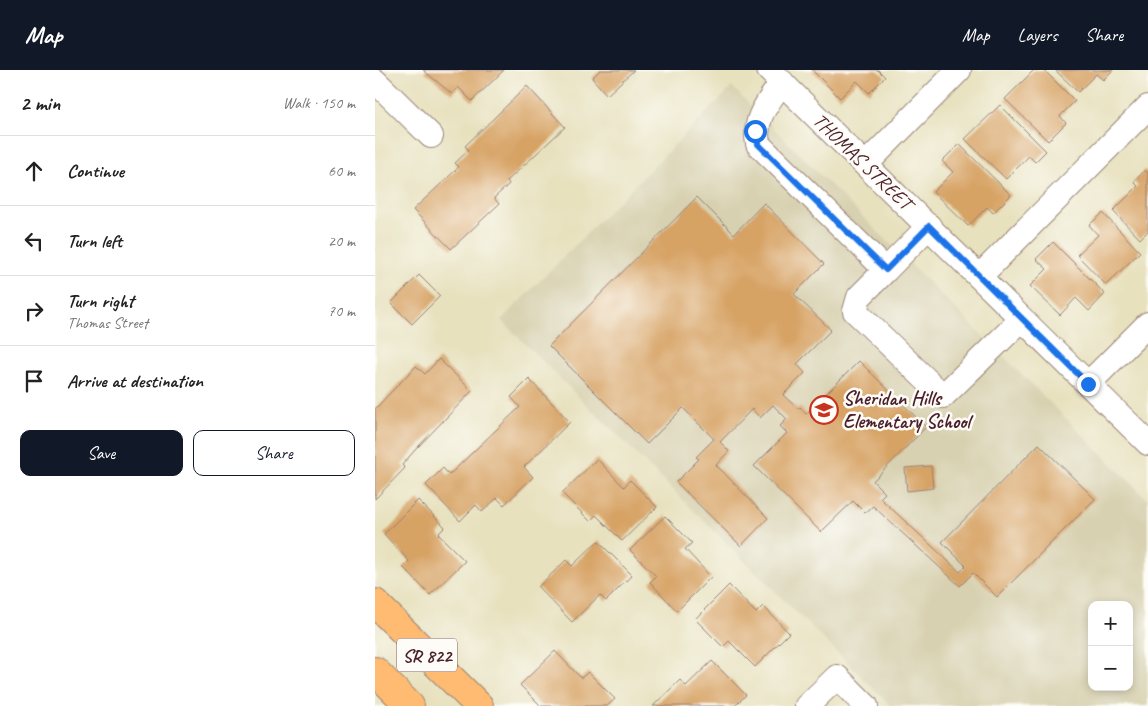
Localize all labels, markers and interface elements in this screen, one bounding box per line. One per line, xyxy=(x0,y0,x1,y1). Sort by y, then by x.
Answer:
text: Map xyxy=(25,20,62,50)
text: Map xyxy=(962,24,990,46)
text: Layers xyxy=(1018,24,1057,46)
text: Share xyxy=(1085,24,1123,46)
text: 2 min xyxy=(20,90,60,116)
text: Walk · 150 m xyxy=(283,93,355,113)
street label: THOMAS STREET xyxy=(808,108,921,218)
route start xyxy=(744,120,767,143)
icon: ahead xyxy=(20,157,48,185)
text: Continue xyxy=(67,159,124,183)
text: 60 m xyxy=(328,161,355,181)
icon: left xyxy=(20,227,48,255)
text: Turn left xyxy=(67,229,122,253)
text: 20 m xyxy=(328,231,355,251)
text: Turn right xyxy=(67,289,134,313)
icon: right xyxy=(20,297,48,325)
text: 70 m xyxy=(328,301,355,321)
text: Thomas Street xyxy=(67,313,148,333)
icon: arrive xyxy=(20,367,48,395)
text: Arrive at destination xyxy=(67,369,203,393)
route end xyxy=(1077,373,1100,396)
place label: Sheridan Hills Elementary School xyxy=(843,386,973,434)
school or university icon: Sheridan Hills Elementary School xyxy=(809,395,839,425)
button: Save xyxy=(20,430,183,476)
button: Share xyxy=(193,430,355,476)
map controls xyxy=(1088,601,1133,691)
button: + xyxy=(1088,601,1133,646)
road number: SR 822 xyxy=(397,638,457,672)
button: − xyxy=(1088,646,1133,691)

